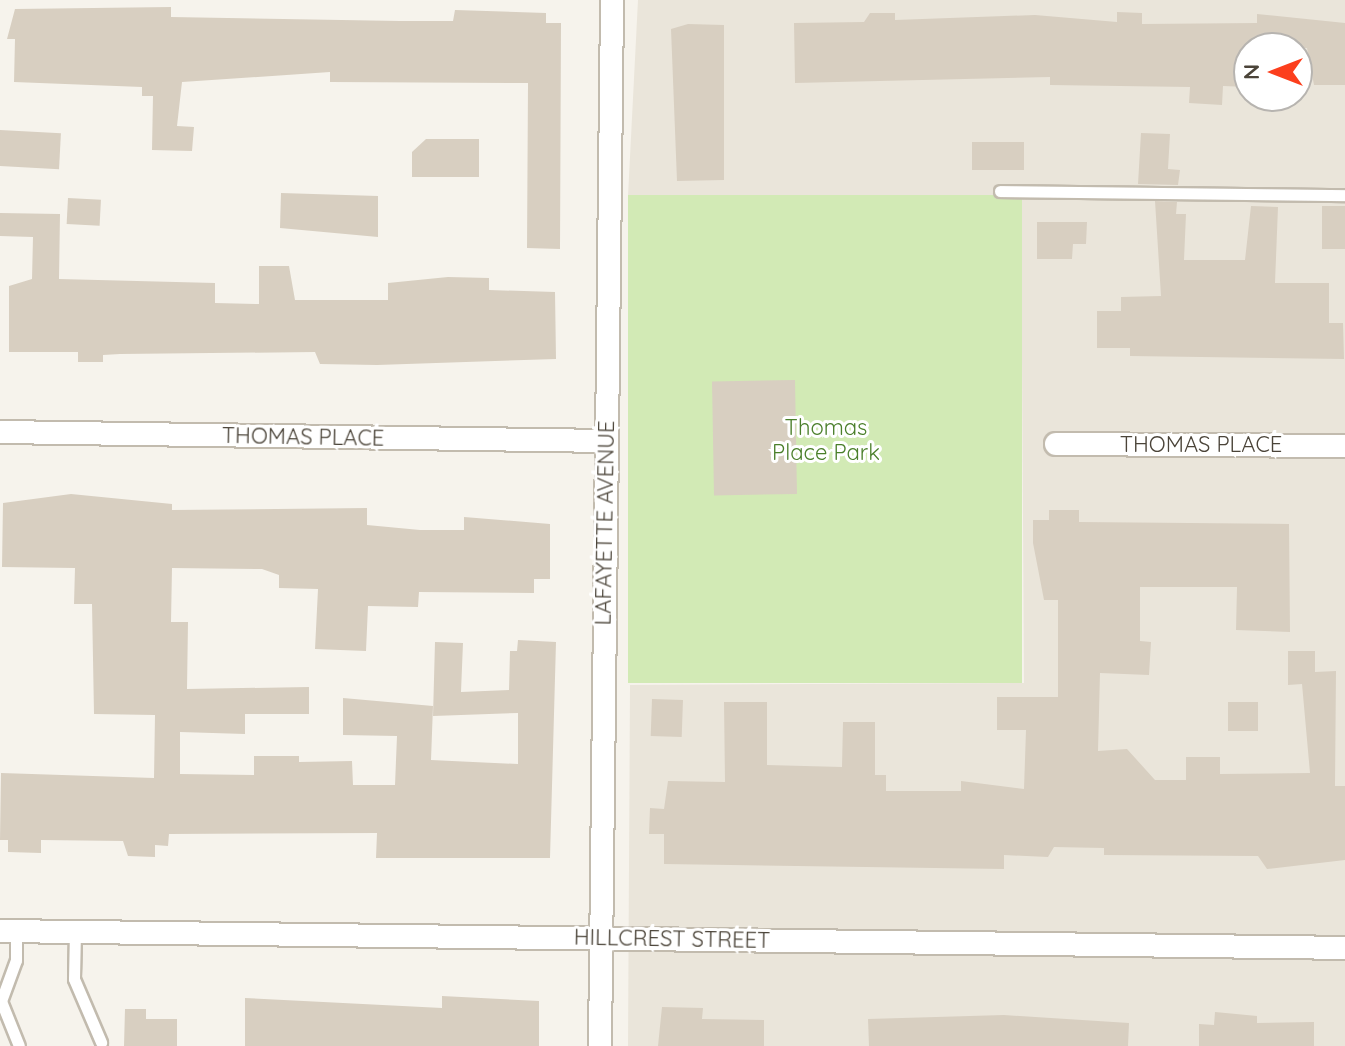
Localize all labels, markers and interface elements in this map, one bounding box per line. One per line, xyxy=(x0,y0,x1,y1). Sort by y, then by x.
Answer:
north arrow xyxy=(1233,32,1313,112)
text: N xyxy=(1237,64,1265,80)
park label: Thomas Place Park xyxy=(772,414,880,466)
street label: LAFAYETTE AVENUE xyxy=(590,420,620,626)
street label: THOMAS PLACE xyxy=(221,422,385,452)
street label: THOMAS PLACE xyxy=(1120,432,1282,458)
street label: HILLCREST STREET xyxy=(574,924,770,954)

